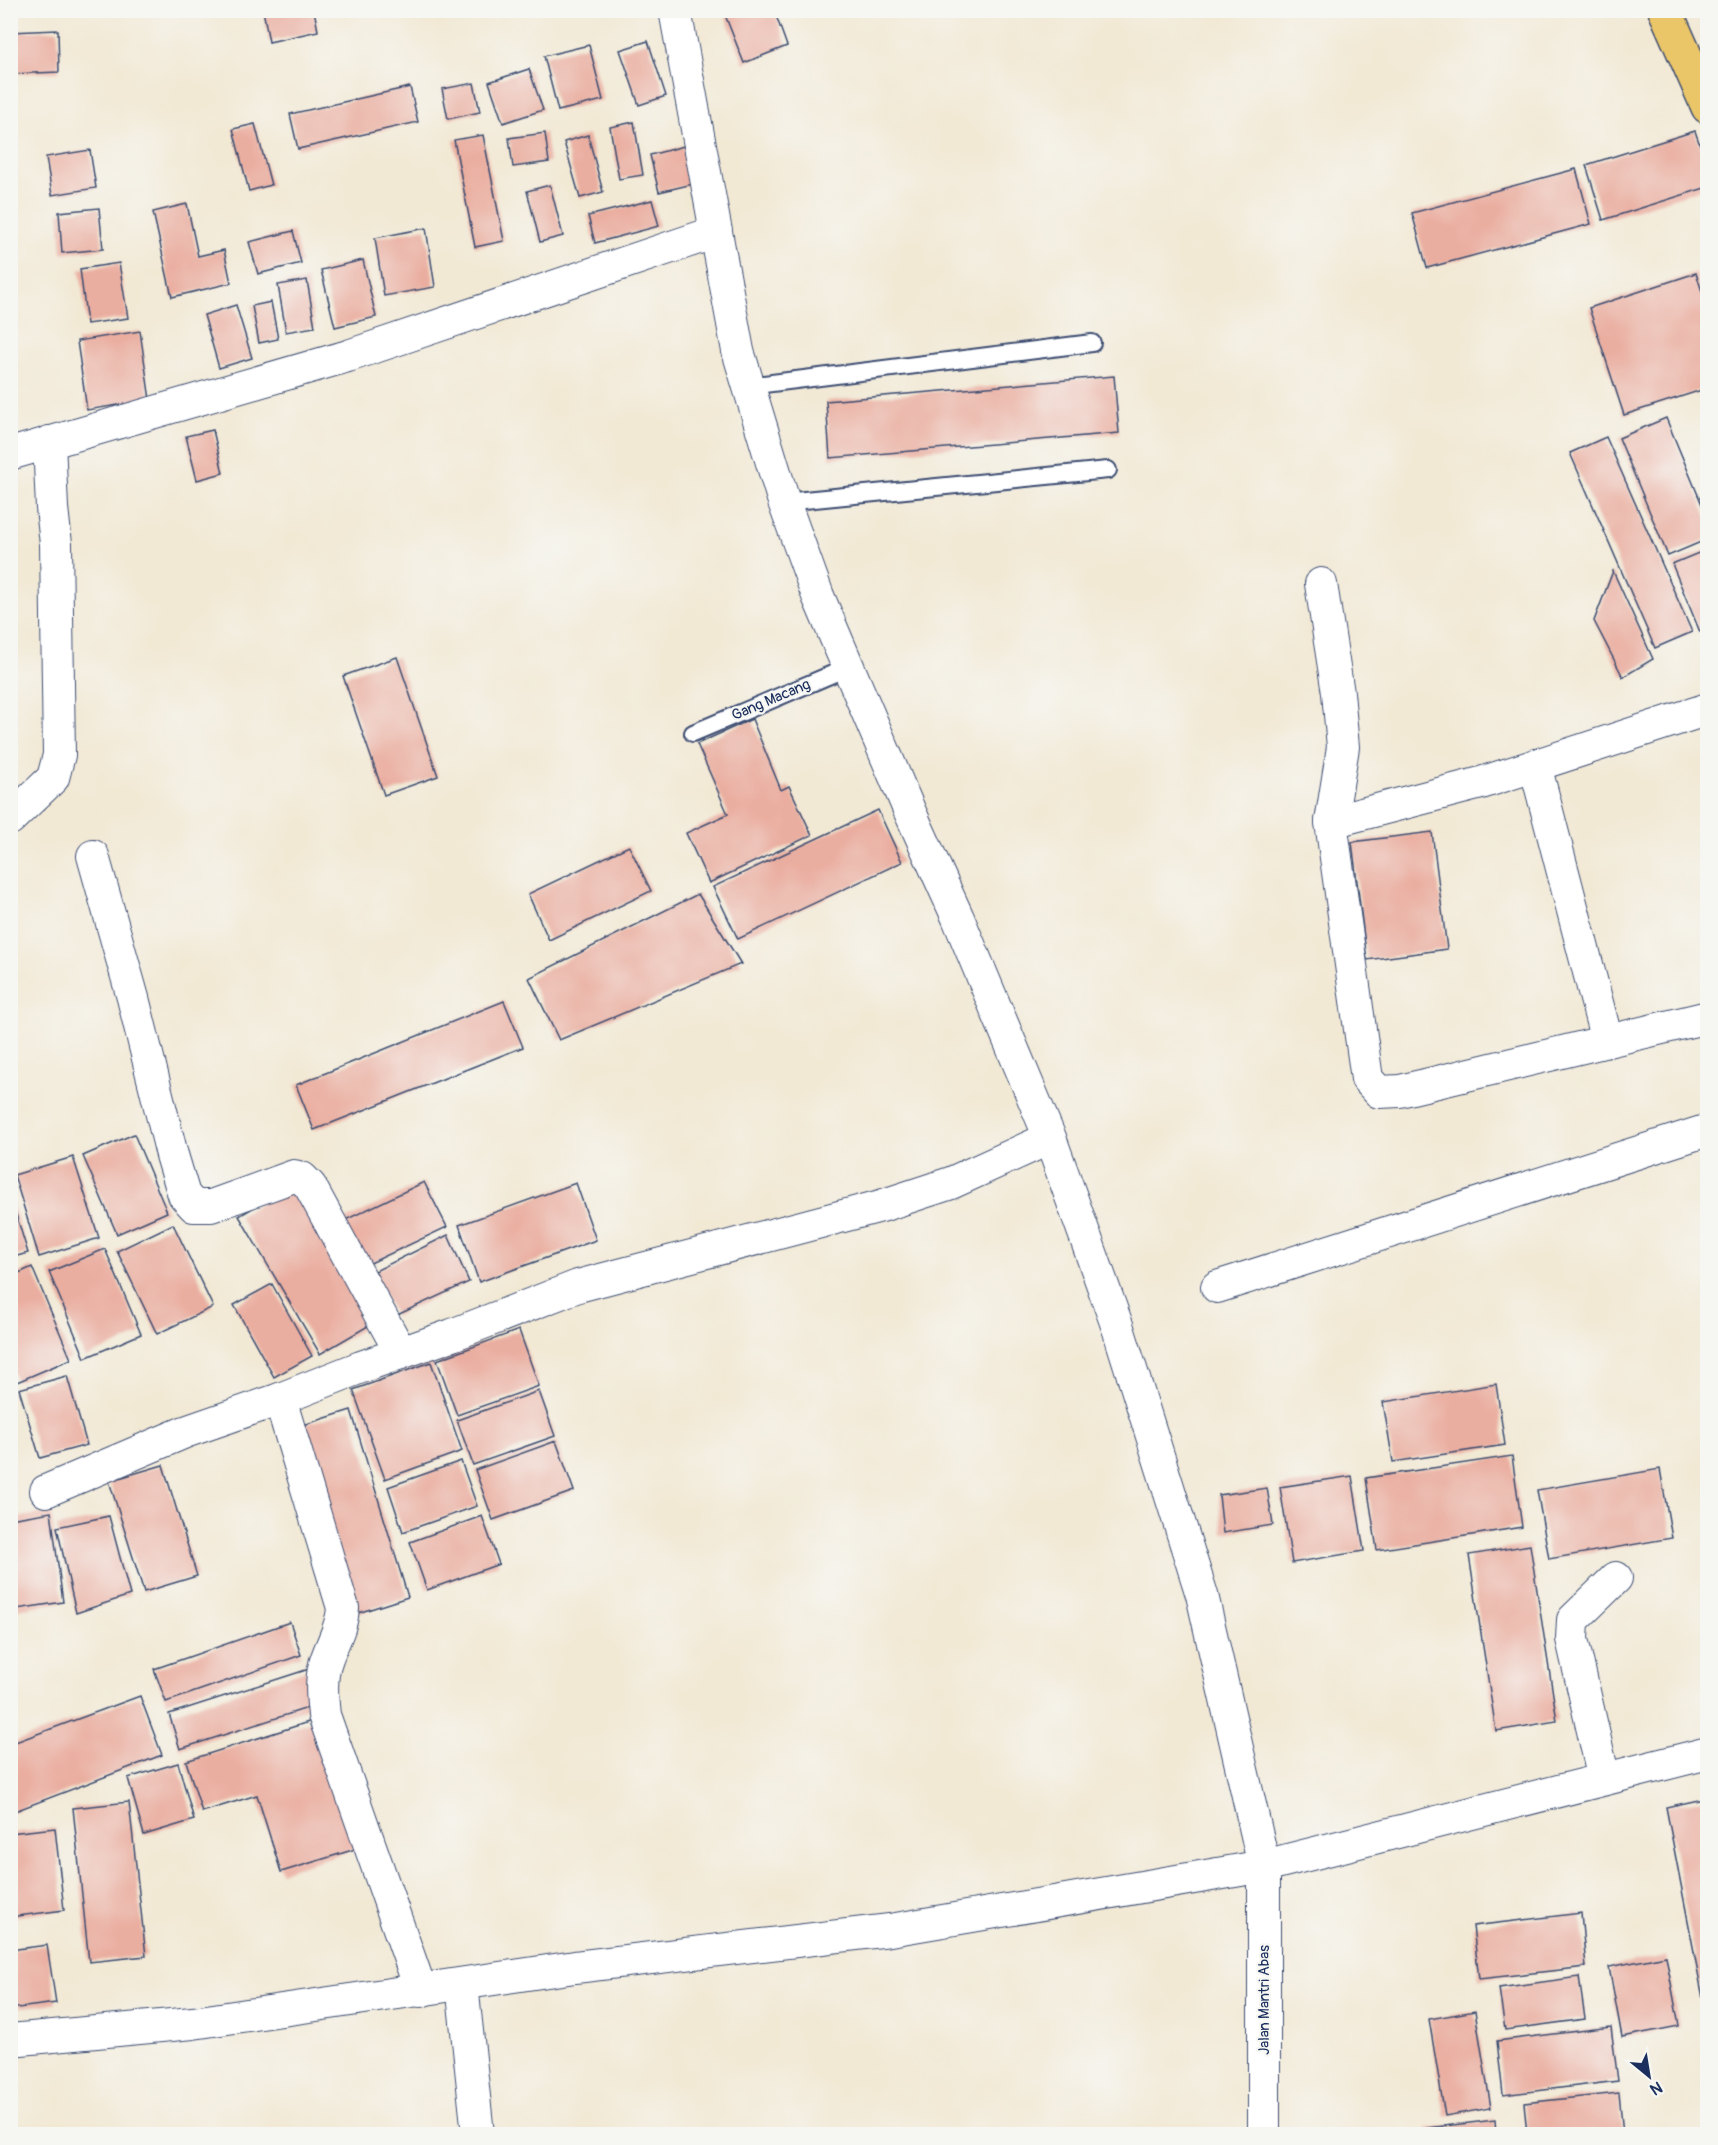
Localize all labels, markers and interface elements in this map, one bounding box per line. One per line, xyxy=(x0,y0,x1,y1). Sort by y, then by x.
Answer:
street label: Gang Macang xyxy=(729,675,813,725)
street label: Jalan Mantri Abas xyxy=(1255,1945,1274,2055)
north arrow xyxy=(1619,2046,1679,2106)
text: N xyxy=(1646,2077,1666,2100)

